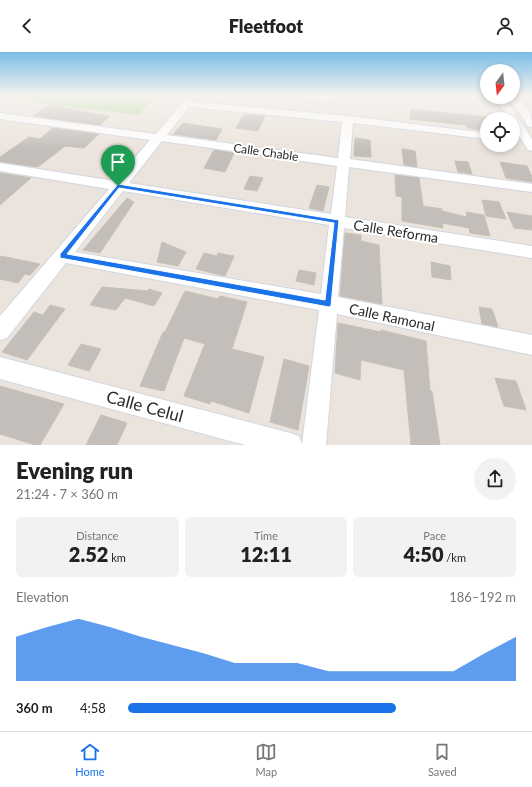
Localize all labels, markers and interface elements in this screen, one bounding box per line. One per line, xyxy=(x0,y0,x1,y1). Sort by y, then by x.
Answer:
icon: back xyxy=(16,15,38,37)
text: Fleetfoot xyxy=(229,15,303,37)
icon: person xyxy=(494,15,516,37)
north arrow xyxy=(480,64,520,104)
map controls xyxy=(480,64,520,152)
button: locate xyxy=(480,112,520,152)
street label: Calle Chable xyxy=(232,140,300,164)
pin xyxy=(101,145,135,186)
icon: arrive xyxy=(107,151,129,173)
street label: Calle Reforma xyxy=(352,216,440,246)
street label: Calle Ramonal xyxy=(348,300,436,334)
street label: Calle Celul xyxy=(104,386,186,426)
text: Evening run xyxy=(16,457,133,484)
button: share xyxy=(474,458,516,500)
text: 21:24 · 7 × 360 m xyxy=(16,486,118,502)
text: Distance xyxy=(76,529,118,542)
text: Time xyxy=(254,529,278,542)
text: Pace xyxy=(423,529,446,542)
text: 2.52 xyxy=(69,542,108,566)
text: 12:11 xyxy=(240,542,292,566)
text: 4:50 xyxy=(403,542,444,566)
text: km xyxy=(108,551,126,564)
text: /km xyxy=(444,551,466,564)
text: Elevation xyxy=(16,589,69,605)
text: 186–192 m xyxy=(449,589,516,605)
text: 360 m xyxy=(16,700,53,716)
text: 4:58 xyxy=(80,700,106,716)
tab: Home xyxy=(75,741,105,778)
tab: Map xyxy=(255,741,277,778)
tab: Saved xyxy=(428,741,457,778)

